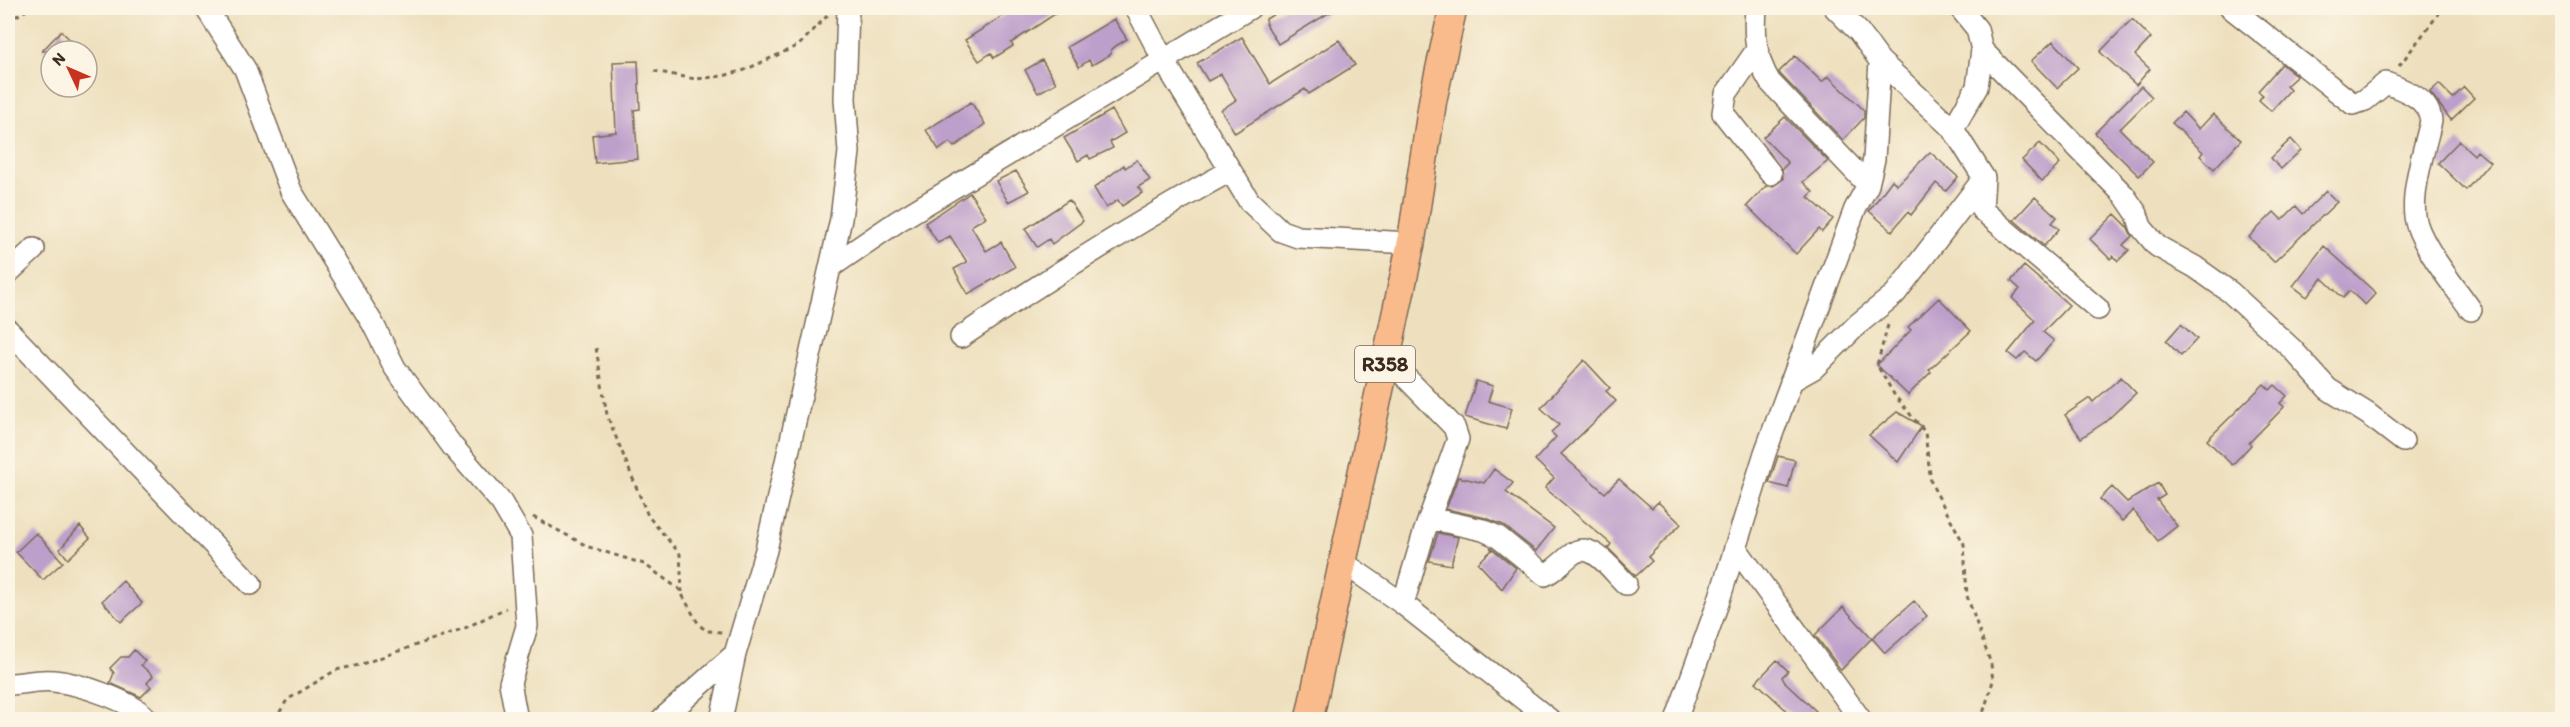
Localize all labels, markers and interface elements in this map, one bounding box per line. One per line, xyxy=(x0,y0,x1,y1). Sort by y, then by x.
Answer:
north arrow xyxy=(39,39,99,99)
text: N xyxy=(48,48,69,69)
road number: R358 xyxy=(1355,346,1415,382)

